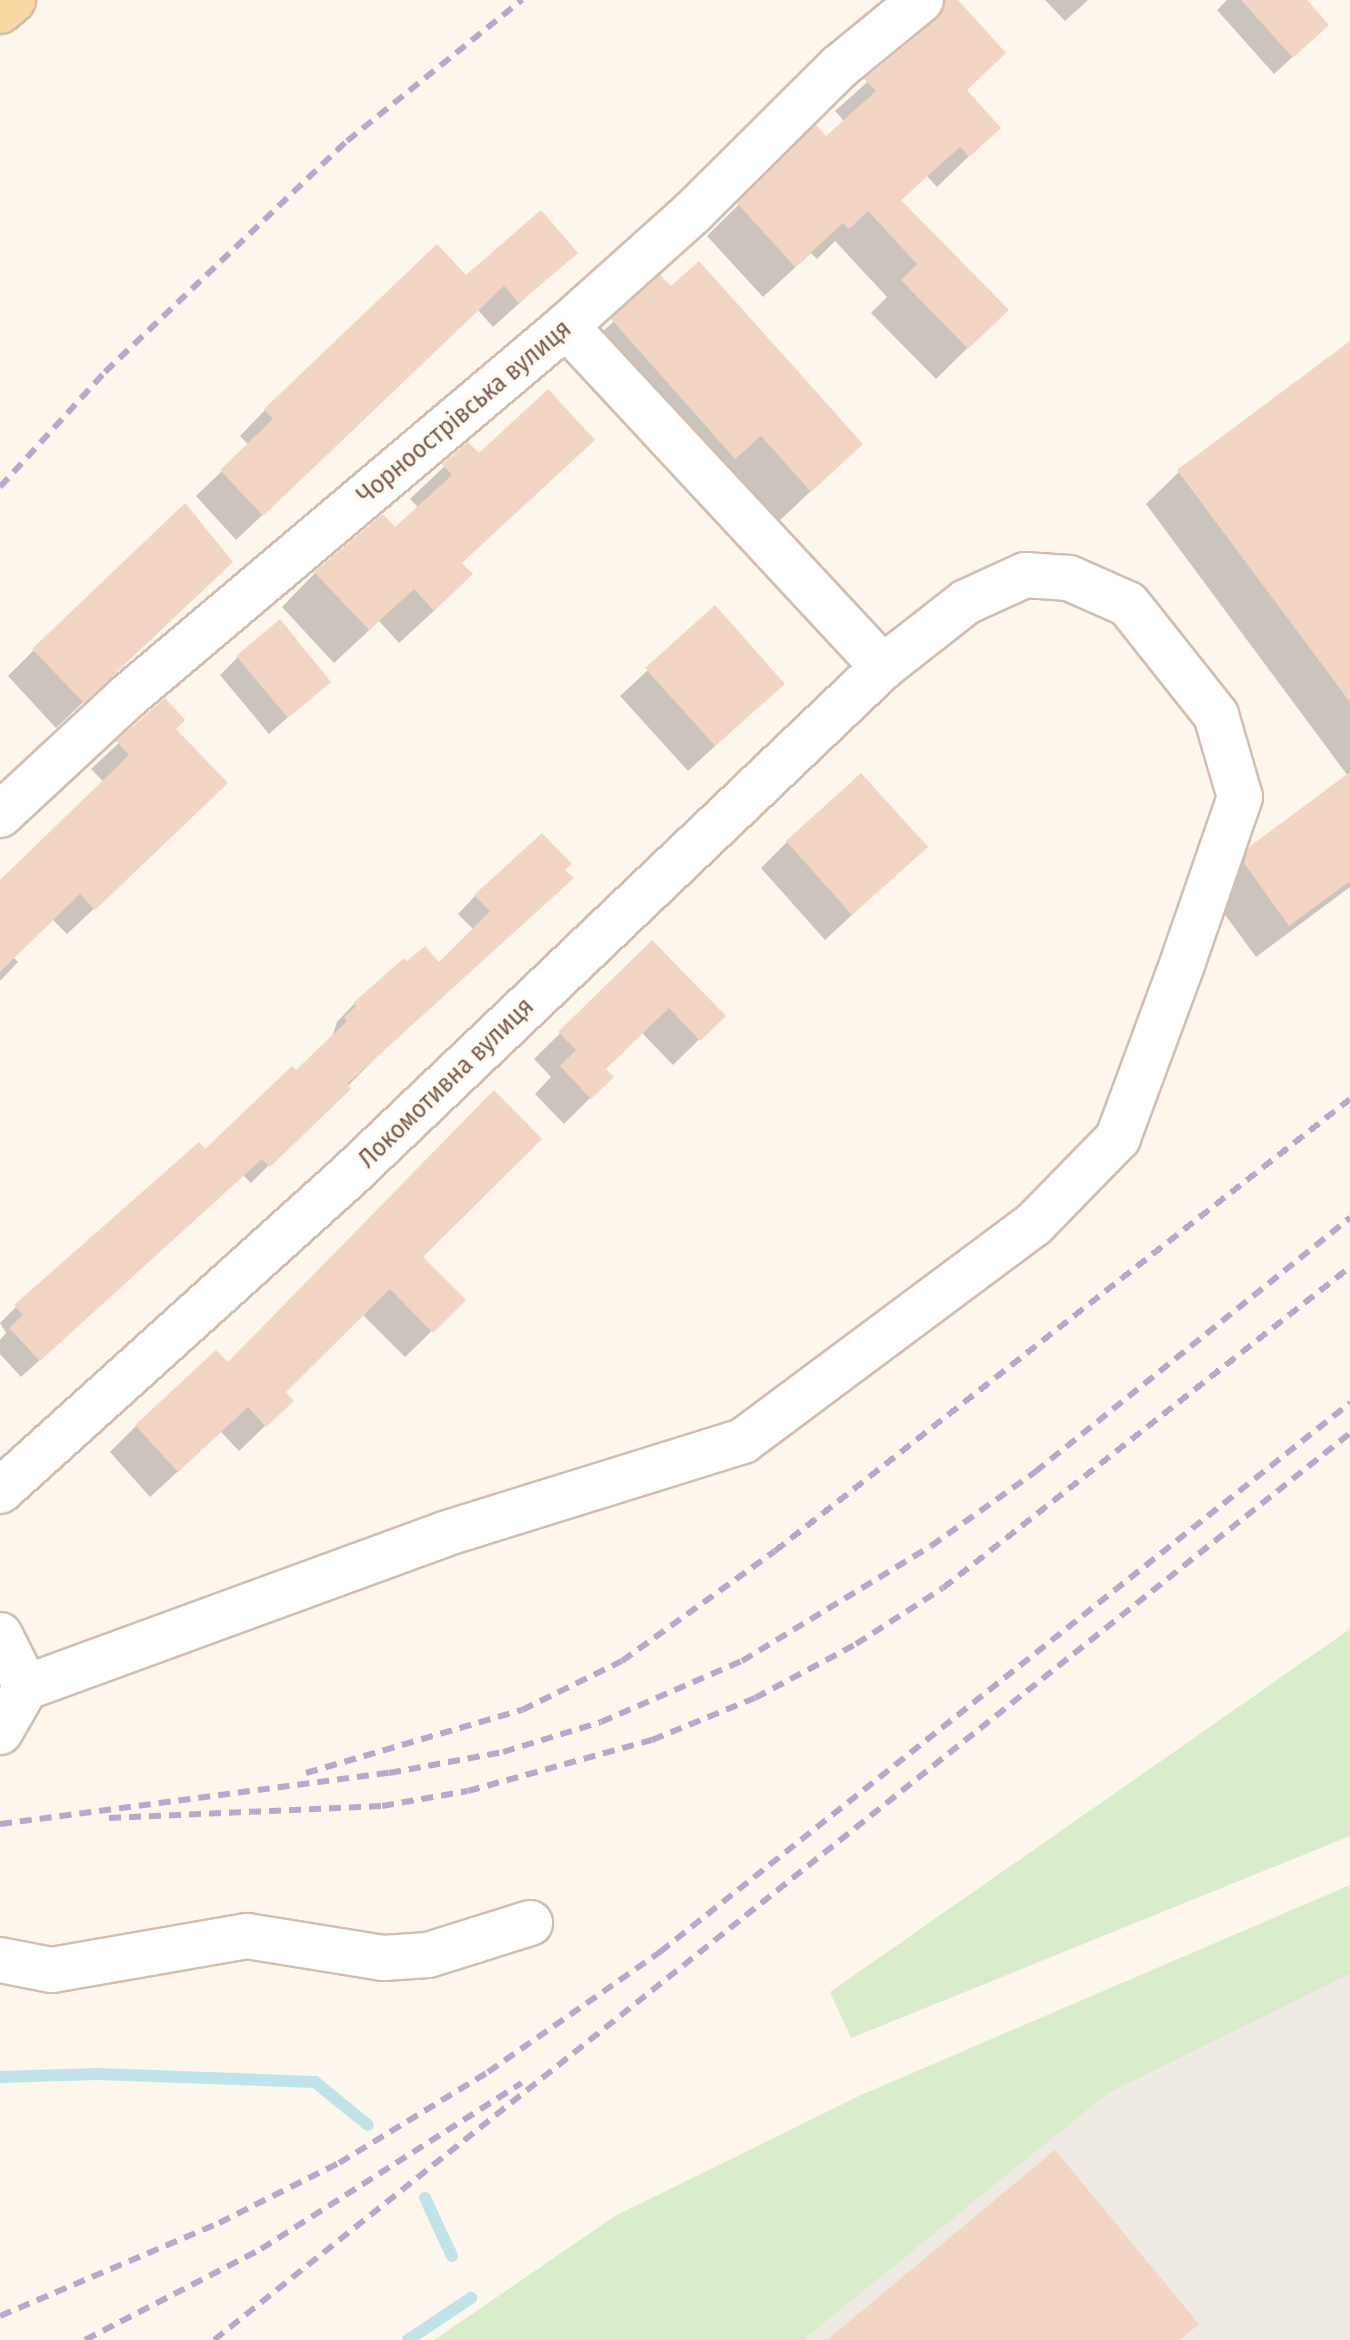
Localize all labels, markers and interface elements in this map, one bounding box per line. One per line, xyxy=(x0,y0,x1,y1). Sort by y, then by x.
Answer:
street label: Чорноострівська вулиця xyxy=(351,313,577,511)
street label: Локомотивна вулиця xyxy=(352,991,540,1175)

